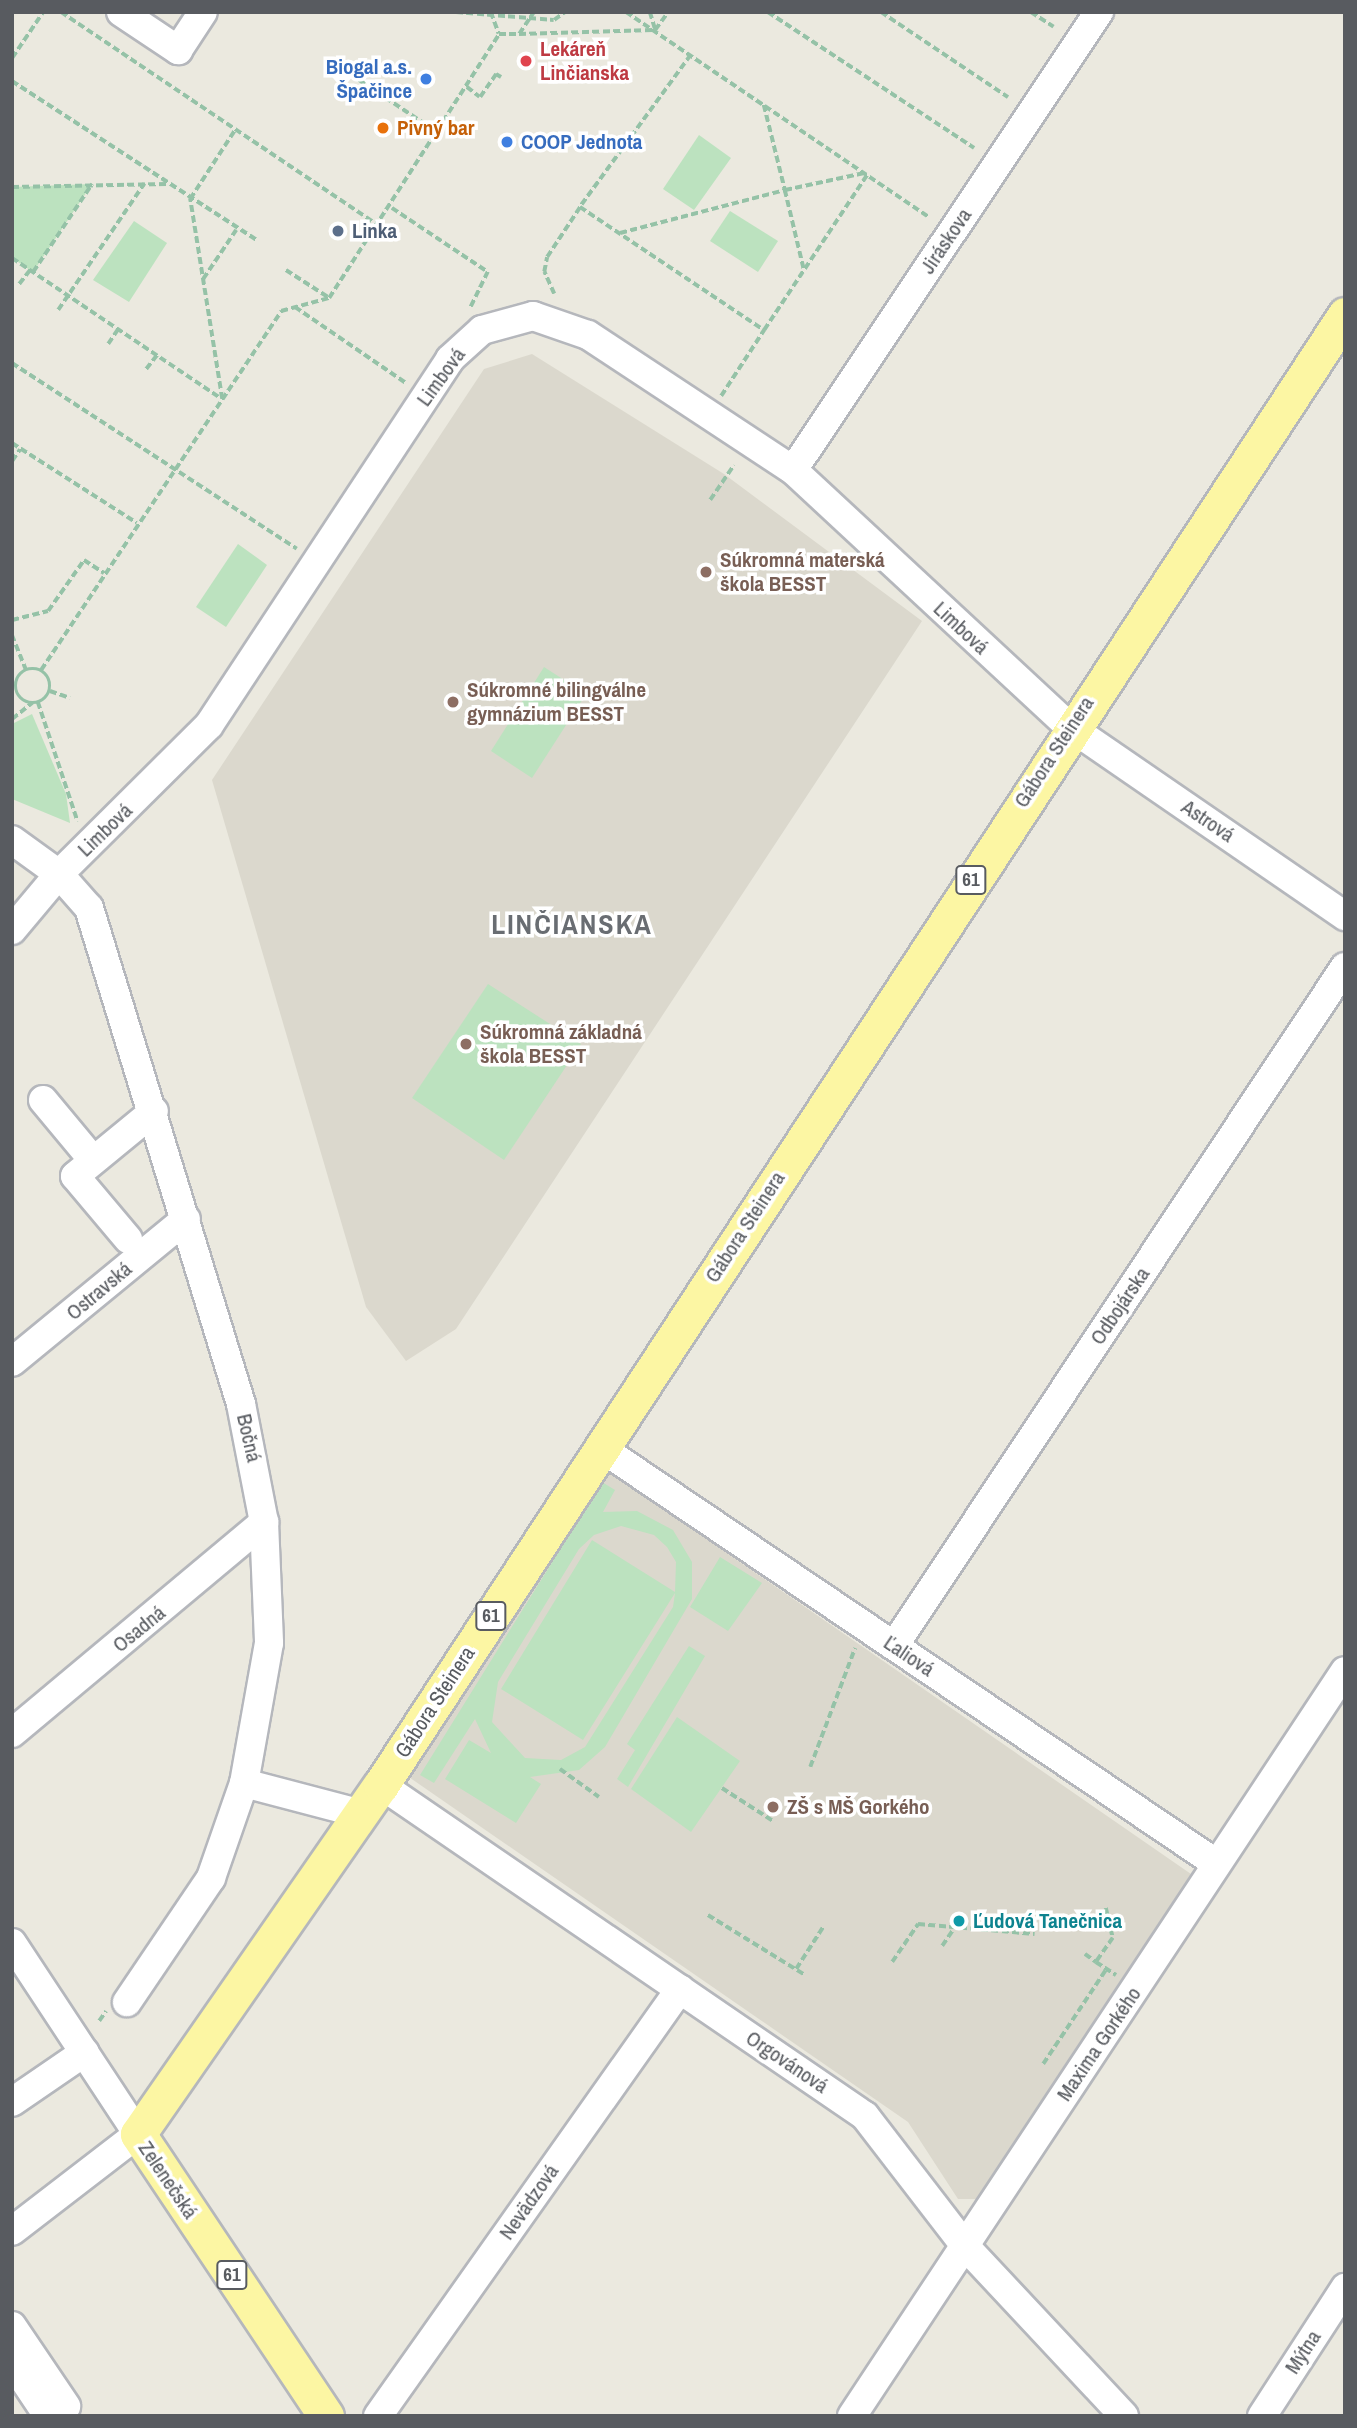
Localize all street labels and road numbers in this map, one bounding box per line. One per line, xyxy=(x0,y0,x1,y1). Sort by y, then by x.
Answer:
street label: Jiráskova xyxy=(915,203,977,279)
street label: Limbová xyxy=(411,343,471,411)
street label: Limbová xyxy=(928,596,994,660)
street label: Gábora Steinera xyxy=(1009,692,1099,812)
street label: Astrová xyxy=(1177,794,1239,848)
street label: Limbová xyxy=(72,798,138,862)
road number: 61 xyxy=(955,864,987,895)
street label: Gábora Steinera xyxy=(700,1167,790,1287)
street label: Ostravská xyxy=(61,1256,137,1326)
street label: Odbojárska xyxy=(1085,1262,1155,1350)
street label: Bočná xyxy=(231,1411,267,1465)
street label: Osadná xyxy=(108,1600,170,1658)
road number: 61 xyxy=(475,1600,507,1632)
street label: Ľaliová xyxy=(879,1630,939,1682)
street label: Gábora Steinera xyxy=(390,1642,480,1762)
street label: Maxima Gorkého xyxy=(1052,1982,1146,2106)
street label: Orgovánová xyxy=(741,2025,833,2099)
street label: Zelenečská xyxy=(133,2136,203,2224)
street label: Nevädzová xyxy=(494,2159,564,2245)
road number: 61 xyxy=(216,2260,248,2290)
street label: Mýtna xyxy=(1280,2325,1326,2379)

